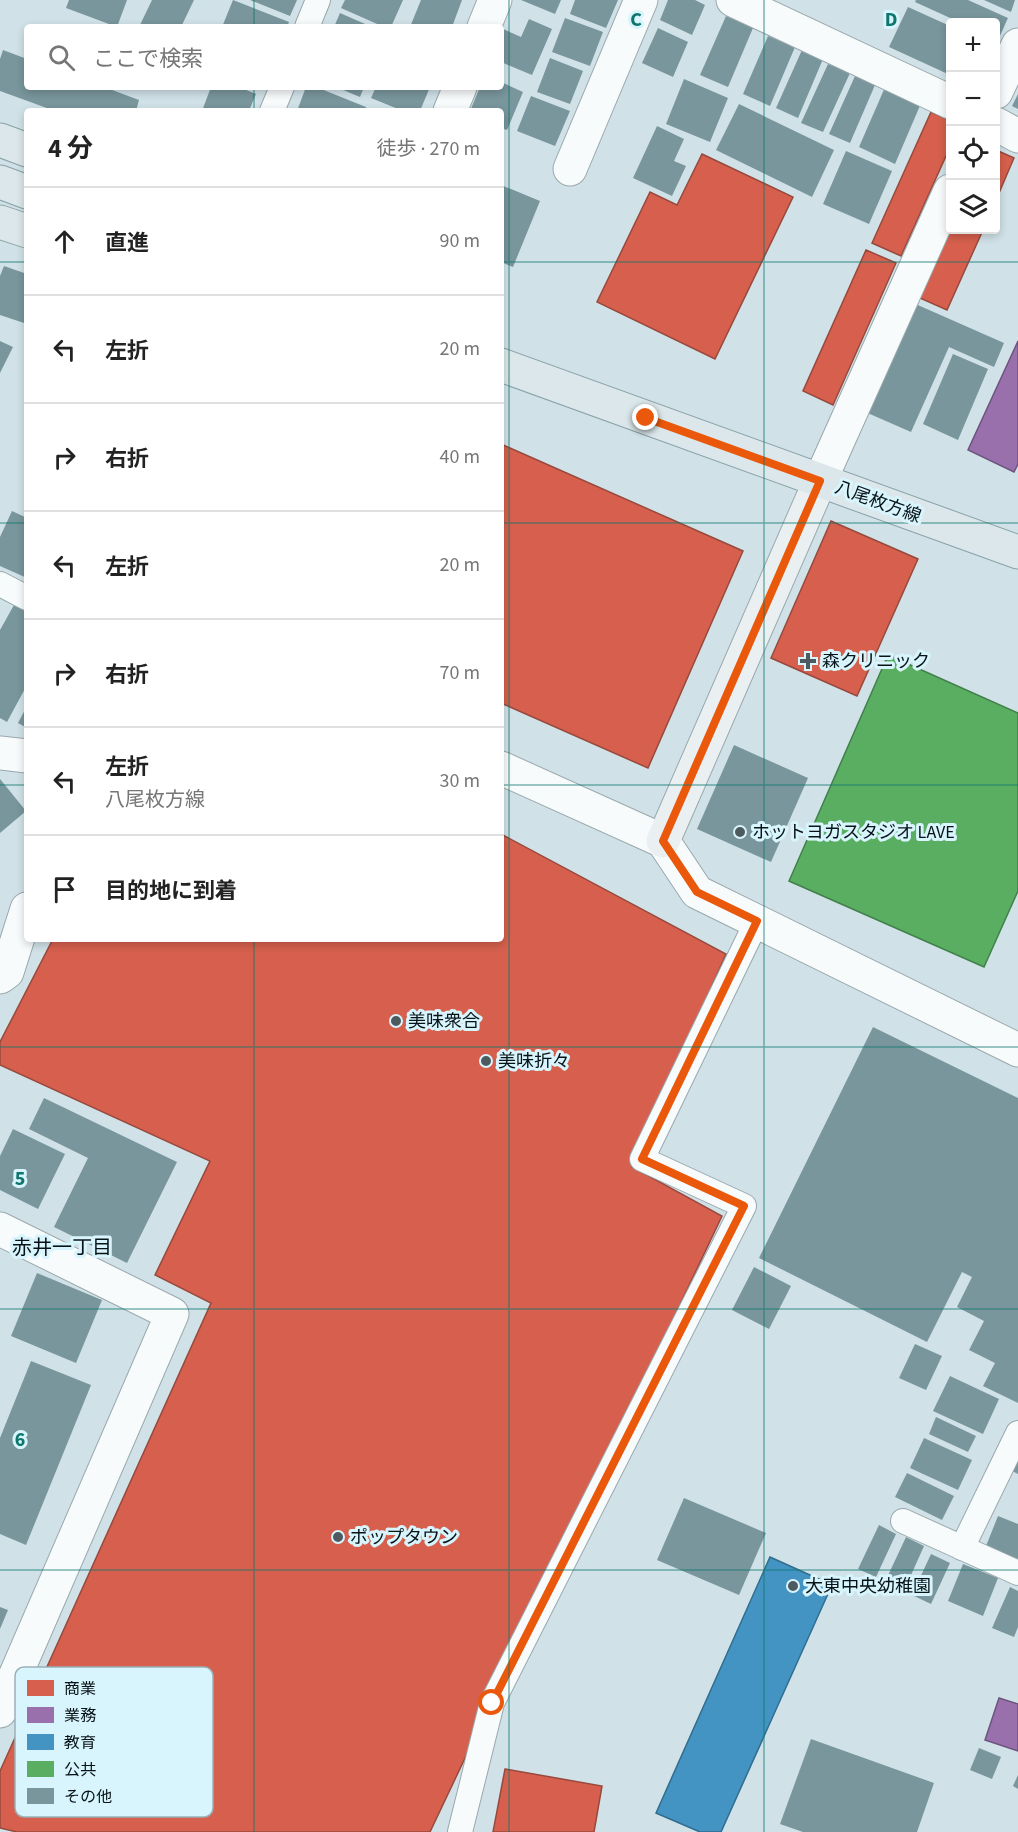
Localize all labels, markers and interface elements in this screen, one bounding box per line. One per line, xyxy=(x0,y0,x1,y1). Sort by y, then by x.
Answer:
text: C xyxy=(630,6,642,34)
text: D xyxy=(885,6,897,34)
map controls xyxy=(946,18,1000,234)
button: + xyxy=(946,18,1000,72)
search box xyxy=(24,24,504,90)
icon: search xyxy=(45,41,78,74)
text: ここで検索 xyxy=(93,43,203,75)
button: − xyxy=(946,72,1000,126)
button: locate xyxy=(946,126,1000,180)
text: 4 分 xyxy=(48,130,93,167)
text: 徒歩 · 270 m xyxy=(377,135,480,163)
button: layers xyxy=(946,180,1000,234)
icon: ahead xyxy=(48,225,81,258)
text: 直進 xyxy=(105,227,149,259)
text: 90 m xyxy=(440,227,480,255)
icon: left xyxy=(48,333,81,366)
text: 左折 xyxy=(105,335,149,367)
text: 20 m xyxy=(440,335,480,363)
route end xyxy=(632,404,658,430)
icon: right xyxy=(48,441,81,474)
text: 右折 xyxy=(105,443,149,475)
text: 40 m xyxy=(440,443,480,471)
street label: 八尾枚方線 xyxy=(831,475,925,529)
icon: left xyxy=(48,549,81,582)
text: 左折 xyxy=(105,551,149,583)
text: 20 m xyxy=(440,551,480,579)
place label: 森クリニック xyxy=(822,649,930,674)
marker: 森クリニック xyxy=(799,652,817,670)
icon: right xyxy=(48,657,81,690)
text: 右折 xyxy=(105,659,149,691)
text: 70 m xyxy=(440,659,480,687)
text: 左折 xyxy=(105,751,149,783)
icon: left xyxy=(48,765,81,798)
text: 30 m xyxy=(440,767,480,795)
text: 八尾枚方線 xyxy=(105,786,205,814)
place label: ホットヨガスタジオ LAVE xyxy=(752,820,955,845)
marker: ホットヨガスタジオ LAVE xyxy=(733,825,747,839)
icon: arrive xyxy=(48,873,81,906)
text: 目的地に到着 xyxy=(105,875,237,907)
place label: 美味衆合 xyxy=(408,1009,480,1034)
marker: 美味衆合 xyxy=(389,1014,403,1028)
place label: 美味折々 xyxy=(498,1049,570,1074)
marker: 美味折々 xyxy=(479,1054,493,1068)
text: 5 xyxy=(15,1165,25,1193)
district label: 赤井一丁目 xyxy=(12,1234,112,1262)
text: 6 xyxy=(15,1426,25,1454)
place label: ポップタウン xyxy=(350,1525,458,1550)
marker: ポップタウン xyxy=(331,1530,345,1544)
place label: 大東中央幼稚園 xyxy=(805,1574,931,1599)
marker: 大東中央幼稚園 xyxy=(786,1579,800,1593)
legend xyxy=(15,1667,213,1817)
text: 商業 xyxy=(64,1678,96,1700)
route start xyxy=(478,1689,504,1715)
text: 業務 xyxy=(64,1705,96,1727)
text: 教育 xyxy=(64,1732,96,1754)
text: 公共 xyxy=(64,1759,96,1781)
text: その他 xyxy=(64,1786,112,1808)

